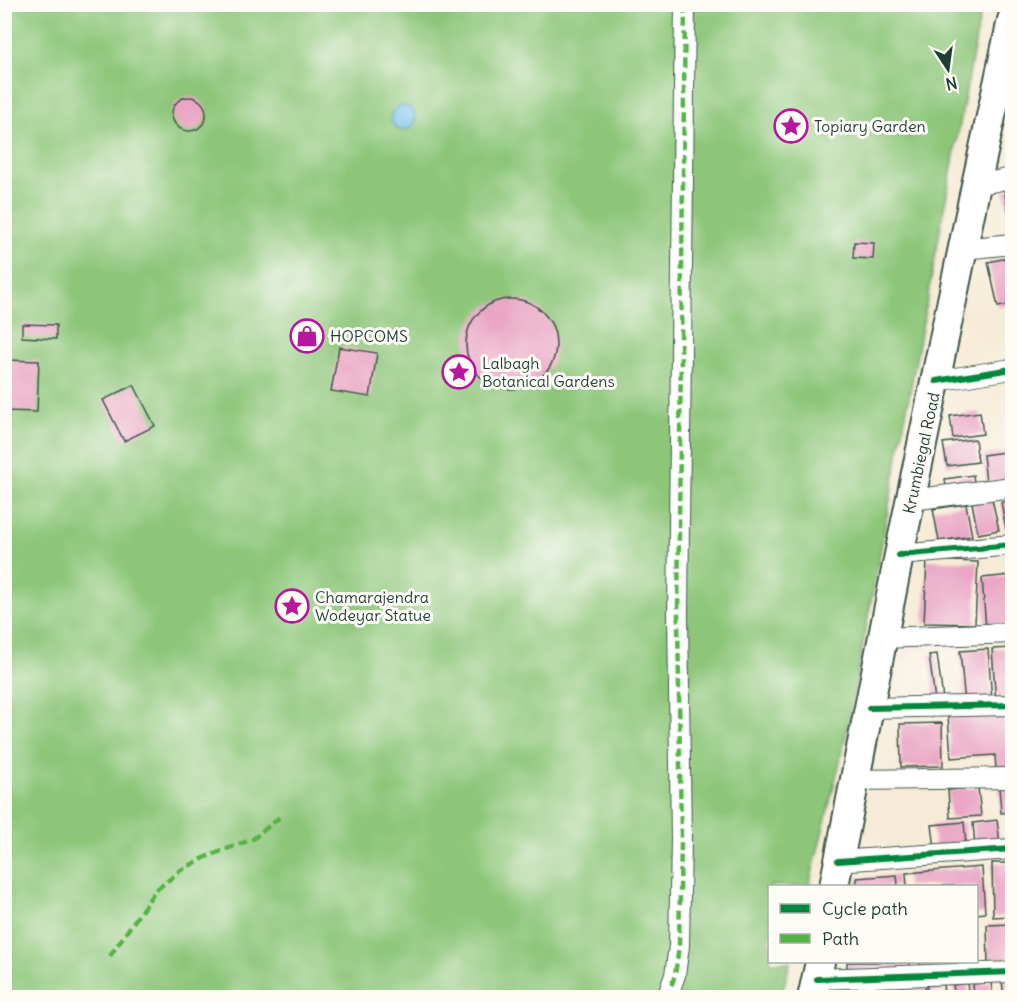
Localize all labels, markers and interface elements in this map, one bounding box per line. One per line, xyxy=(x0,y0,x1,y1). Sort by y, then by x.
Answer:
north arrow xyxy=(918,39,978,99)
text: N xyxy=(944,73,959,95)
place icon: Topiary Garden xyxy=(773,108,809,144)
place label: Topiary Garden xyxy=(814,116,926,136)
shop icon: HOPCOMS xyxy=(289,318,325,354)
place label: HOPCOMS xyxy=(330,326,408,346)
place label: Lalbagh Botanical Gardens xyxy=(482,353,615,391)
place icon: Lalbagh Botanical Gardens xyxy=(441,354,477,390)
street label: Krumbiegal Road xyxy=(898,390,944,516)
place label: Chamarajendra Wodeyar Statue xyxy=(315,587,431,625)
place icon: Chamarajendra Wodeyar Statue xyxy=(274,588,310,624)
legend xyxy=(768,885,978,963)
text: Cycle path xyxy=(822,897,908,920)
text: Path xyxy=(822,927,859,950)

